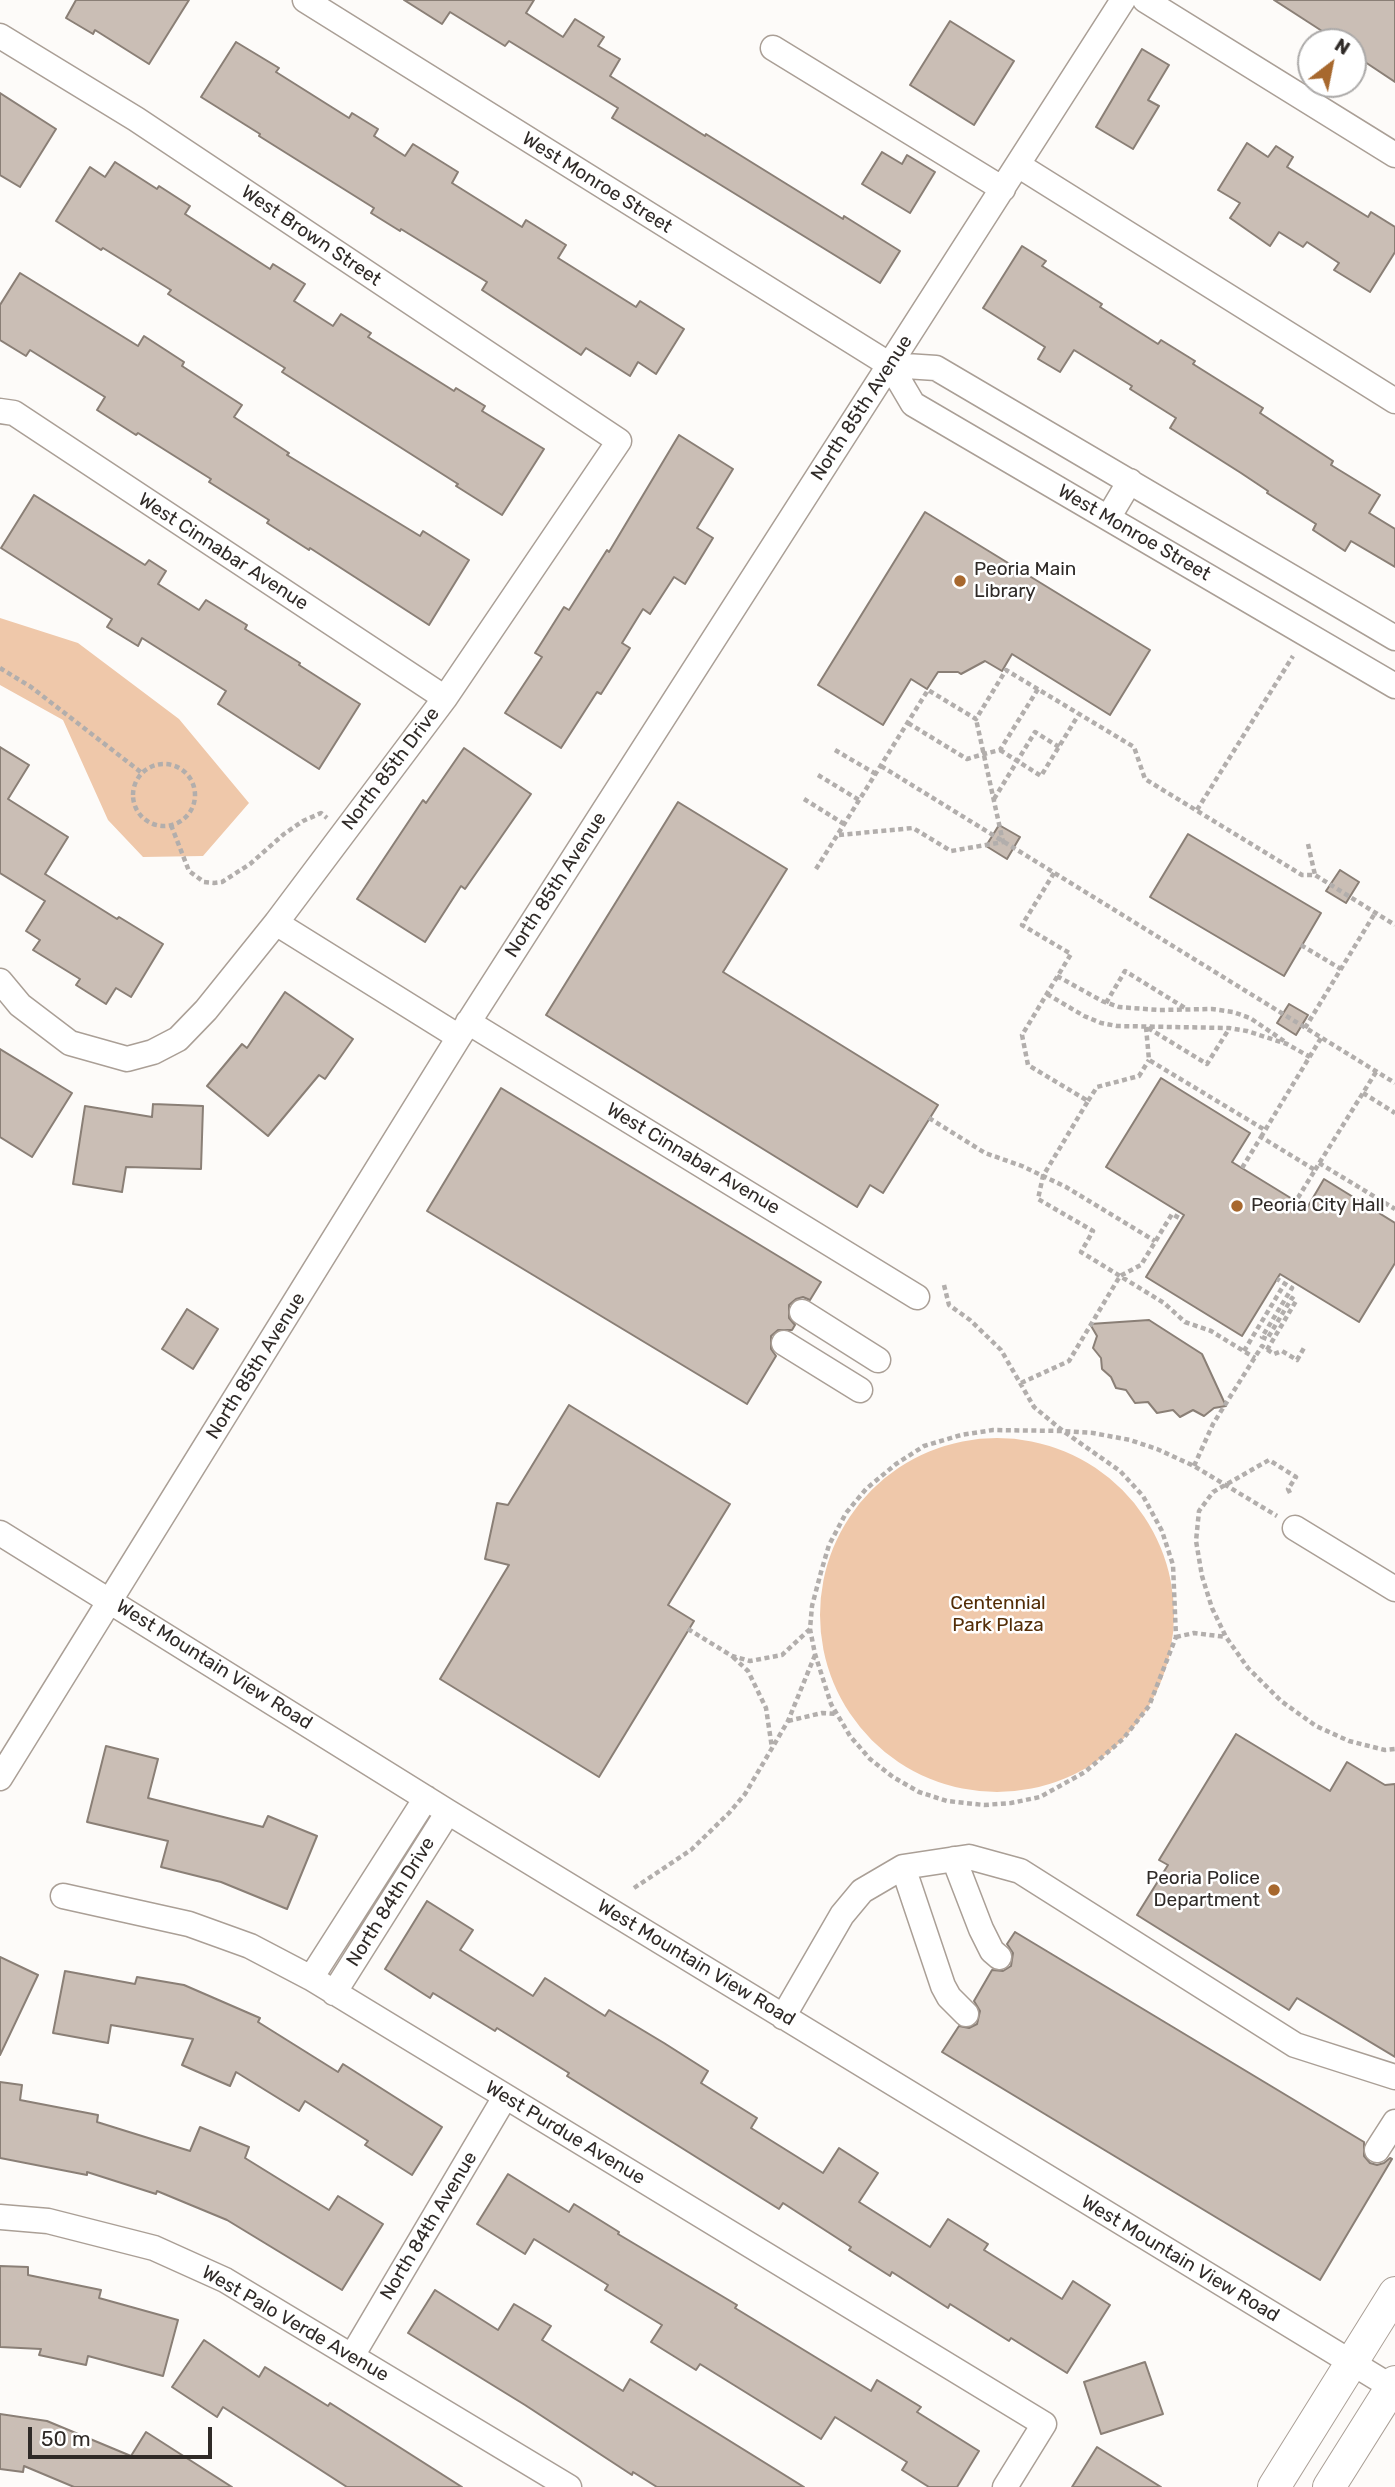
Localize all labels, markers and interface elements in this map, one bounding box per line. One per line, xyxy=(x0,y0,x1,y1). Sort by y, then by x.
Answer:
north arrow xyxy=(1297,28,1367,98)
text: N xyxy=(1330,33,1354,60)
street label: West Monroe Street xyxy=(518,128,676,238)
street label: West Brown Street xyxy=(237,181,385,291)
street label: North 85th Avenue xyxy=(807,331,917,485)
street label: West Monroe Street xyxy=(1053,480,1215,586)
street label: West Cinnabar Avenue xyxy=(134,488,312,616)
place label: Peoria Main Library xyxy=(974,559,1076,603)
marker: Peoria Main Library xyxy=(952,573,968,589)
street label: North 85th Drive xyxy=(337,703,445,835)
street label: North 85th Avenue xyxy=(501,808,611,962)
street label: West Cinnabar Avenue xyxy=(602,1098,784,1220)
place label: Peoria City Hall xyxy=(1251,1195,1385,1217)
marker: Peoria City Hall xyxy=(1229,1198,1245,1214)
street label: North 85th Avenue xyxy=(202,1288,310,1444)
park label: Centennial Park Plaza xyxy=(950,1593,1046,1637)
street label: West Mountain View Road xyxy=(112,1595,316,1735)
street label: North 84th Drive xyxy=(342,1833,440,1971)
place label: Peoria Police Department xyxy=(1146,1868,1260,1912)
marker: Peoria Police Department xyxy=(1266,1882,1282,1898)
street label: West Mountain View Road xyxy=(593,1895,799,2031)
street label: West Purdue Avenue xyxy=(481,2076,649,2190)
street label: North 84th Avenue xyxy=(376,2148,482,2304)
street label: West Mountain View Road xyxy=(1077,2191,1283,2327)
street label: West Palo Verde Avenue xyxy=(197,2261,393,2387)
scale bar xyxy=(32,2414,215,2458)
text: 50 m xyxy=(41,2426,91,2451)

